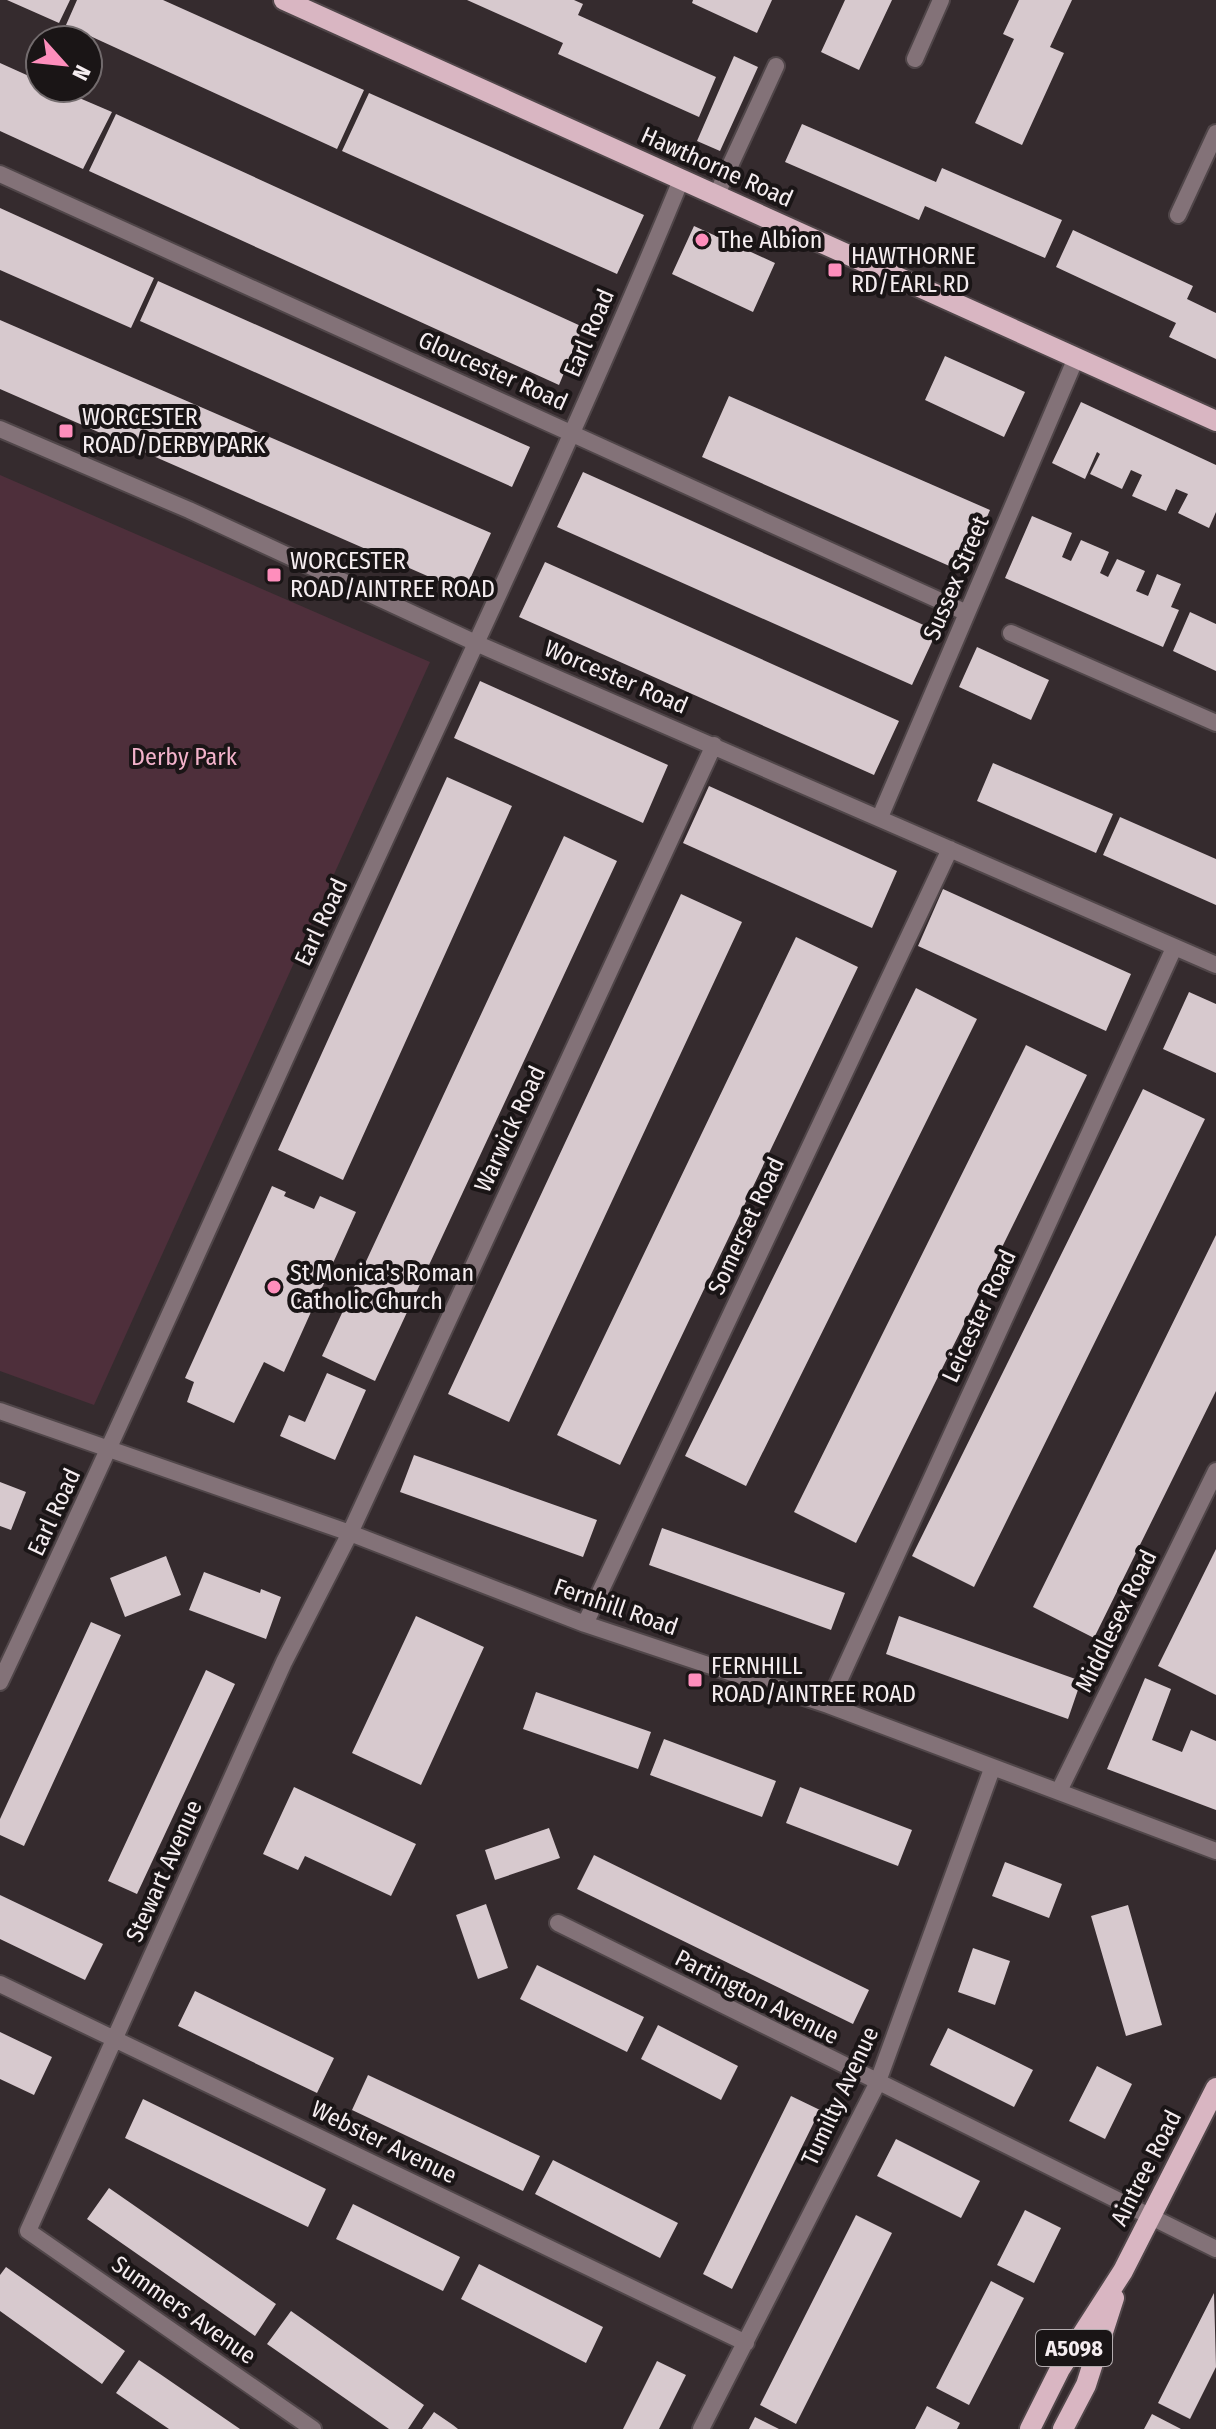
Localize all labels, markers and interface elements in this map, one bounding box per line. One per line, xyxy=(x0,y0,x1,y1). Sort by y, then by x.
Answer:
north arrow xyxy=(24,24,104,104)
text: N xyxy=(66,61,96,85)
street label: Hawthorne Road xyxy=(637,121,797,213)
place label: The Albion xyxy=(718,226,822,254)
marker: The Albion xyxy=(693,231,711,249)
place label: HAWTHORNE RD/EARL RD xyxy=(851,242,976,298)
marker: HAWTHORNE RD/EARL RD xyxy=(826,261,844,279)
street label: Earl Road xyxy=(558,285,620,381)
street label: Gloucester Road xyxy=(414,326,572,416)
place label: WORCESTER ROAD/DERBY PARK xyxy=(82,403,266,459)
marker: WORCESTER ROAD/DERBY PARK xyxy=(57,422,75,440)
street label: Sussex Street xyxy=(917,512,995,644)
place label: WORCESTER ROAD/AINTREE ROAD xyxy=(290,547,495,603)
marker: WORCESTER ROAD/AINTREE ROAD xyxy=(265,566,283,584)
street label: Worcester Road xyxy=(540,634,692,720)
park label: Derby Park xyxy=(131,743,238,771)
street label: Earl Road xyxy=(289,874,353,970)
street label: Warwick Road xyxy=(469,1061,551,1197)
street label: Somerset Road xyxy=(702,1153,790,1299)
street label: Leicester Road xyxy=(936,1245,1022,1387)
place label: St Monica's Roman Catholic Church xyxy=(290,1259,474,1315)
marker: St Monica's Roman Catholic Church xyxy=(265,1278,283,1296)
street label: Earl Road xyxy=(22,1464,86,1560)
street label: Middlesex Road xyxy=(1070,1545,1162,1697)
street label: Fernhill Road xyxy=(550,1573,682,1641)
place label: FERNHILL ROAD/AINTREE ROAD xyxy=(711,1652,916,1708)
marker: FERNHILL ROAD/AINTREE ROAD xyxy=(686,1671,704,1689)
street label: Stewart Avenue xyxy=(120,1796,208,1946)
street label: Partington Avenue xyxy=(671,1944,843,2050)
street label: Tumilty Avenue xyxy=(796,2022,884,2170)
street label: Webster Avenue xyxy=(307,2095,461,2189)
street label: Aintree Road xyxy=(1105,2106,1187,2230)
street label: Summers Avenue xyxy=(107,2250,261,2370)
road number: A5098 xyxy=(1036,2330,1112,2366)

